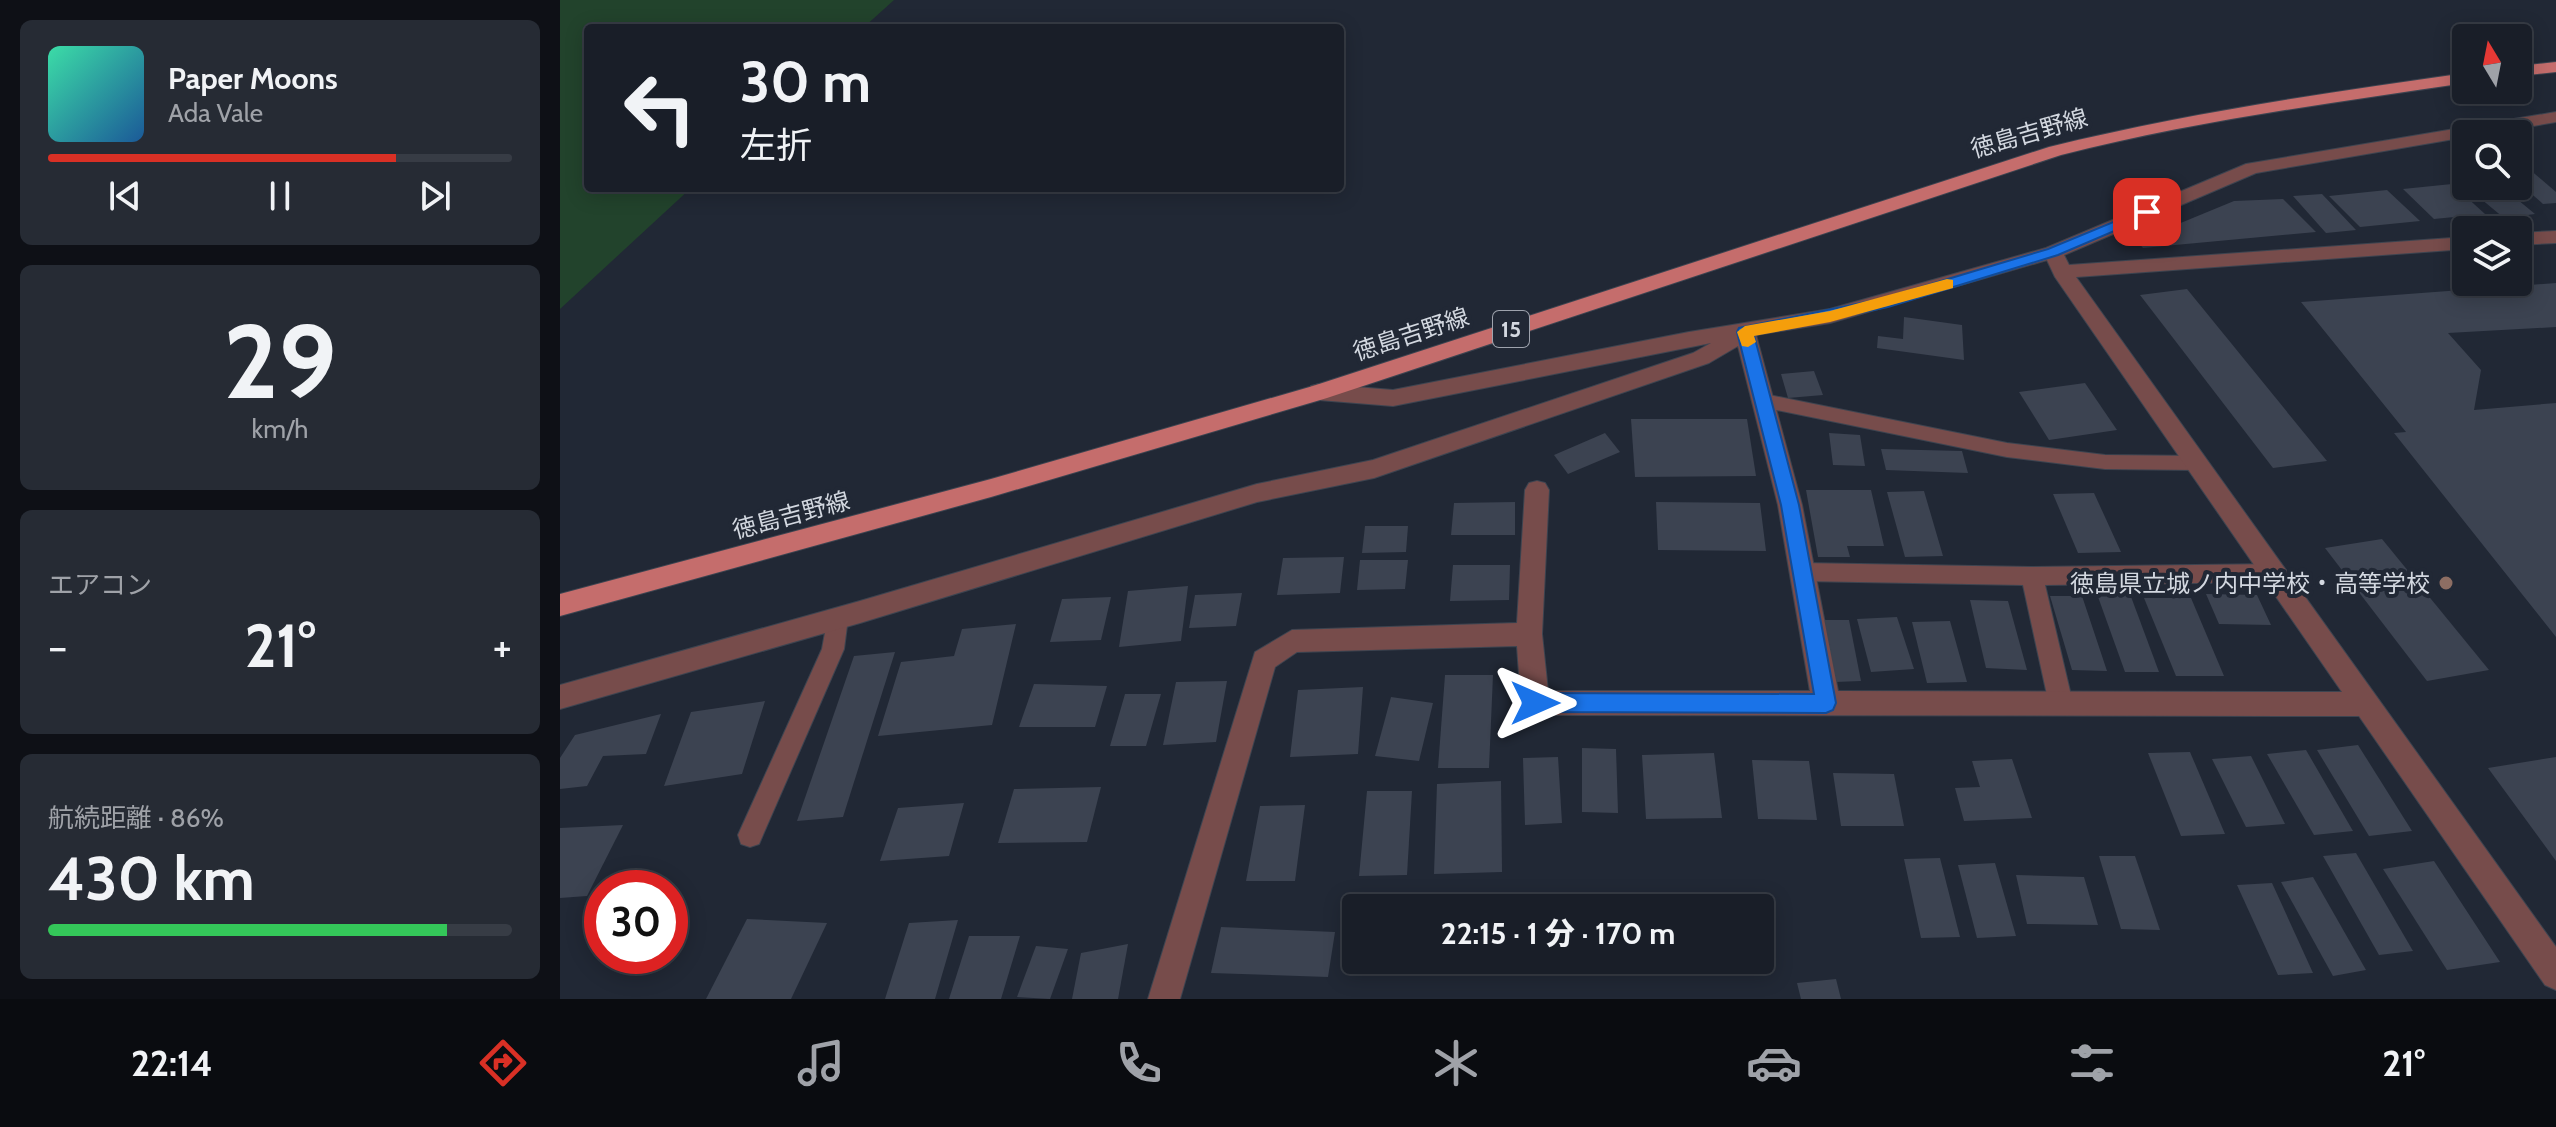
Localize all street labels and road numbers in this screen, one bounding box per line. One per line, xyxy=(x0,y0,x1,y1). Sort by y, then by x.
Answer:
street label: 徳島吉野線 xyxy=(1967,103,2091,163)
street label: 徳島吉野線 xyxy=(1349,302,1473,366)
road number: 15 xyxy=(1493,311,1529,347)
street label: 徳島吉野線 xyxy=(729,485,853,545)

